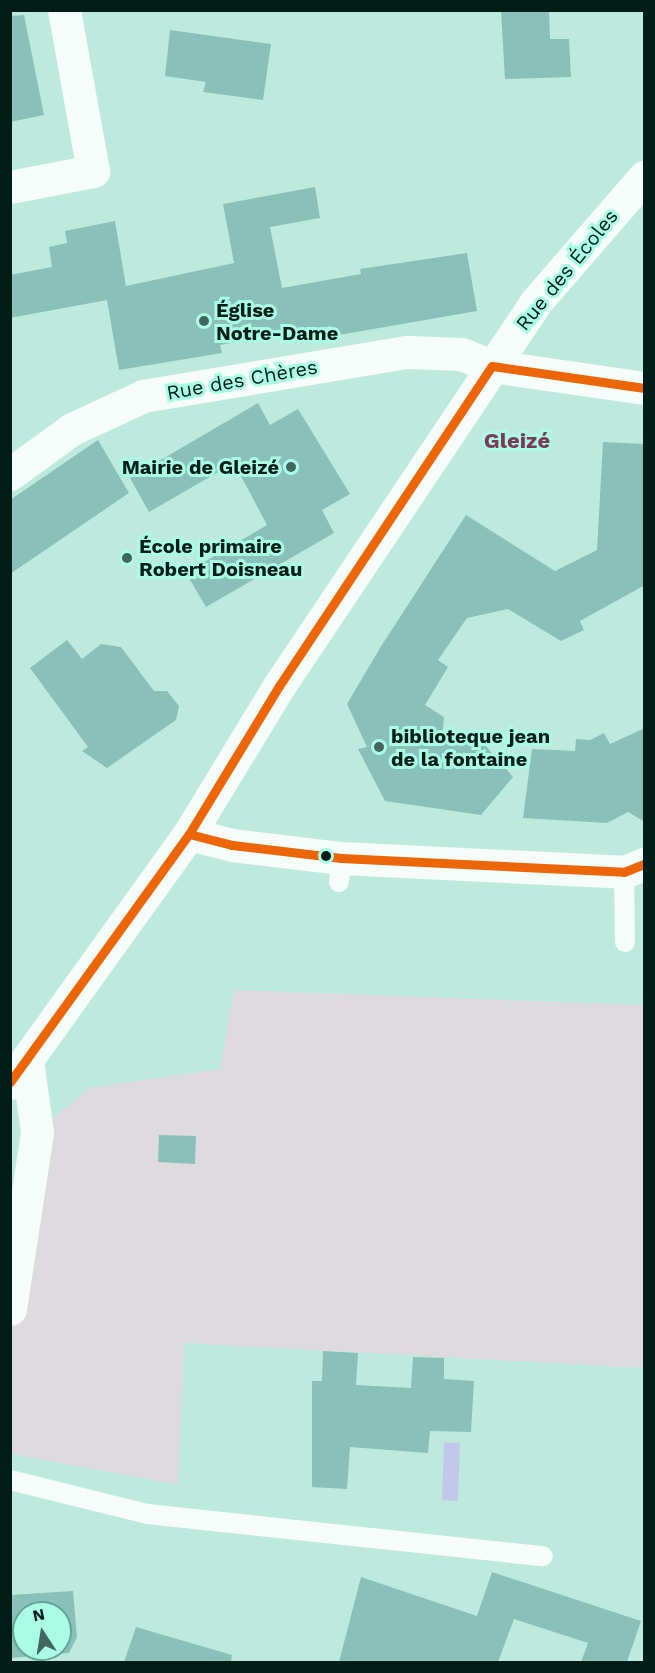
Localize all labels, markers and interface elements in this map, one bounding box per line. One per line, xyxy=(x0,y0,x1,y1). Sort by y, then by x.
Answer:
street label: Rue des Écoles xyxy=(511,205,623,335)
place label: Église Notre-Dame xyxy=(216,298,338,345)
marker: Église Notre-Dame xyxy=(197,314,211,328)
street label: Rue des Chères xyxy=(165,355,319,405)
district label: Gleizé xyxy=(484,428,550,454)
place label: Mairie de Gleizé xyxy=(122,455,279,479)
marker: Mairie de Gleizé xyxy=(284,460,298,474)
place label: École primaire Robert Doisneau xyxy=(139,534,302,581)
marker: École primaire Robert Doisneau xyxy=(120,551,134,565)
place label: biblioteque jean de la fontaine xyxy=(391,724,550,771)
marker: biblioteque jean de la fontaine xyxy=(372,740,386,754)
unlabelled marker xyxy=(320,850,332,862)
north arrow xyxy=(12,1601,72,1661)
text: N xyxy=(31,1604,46,1625)

